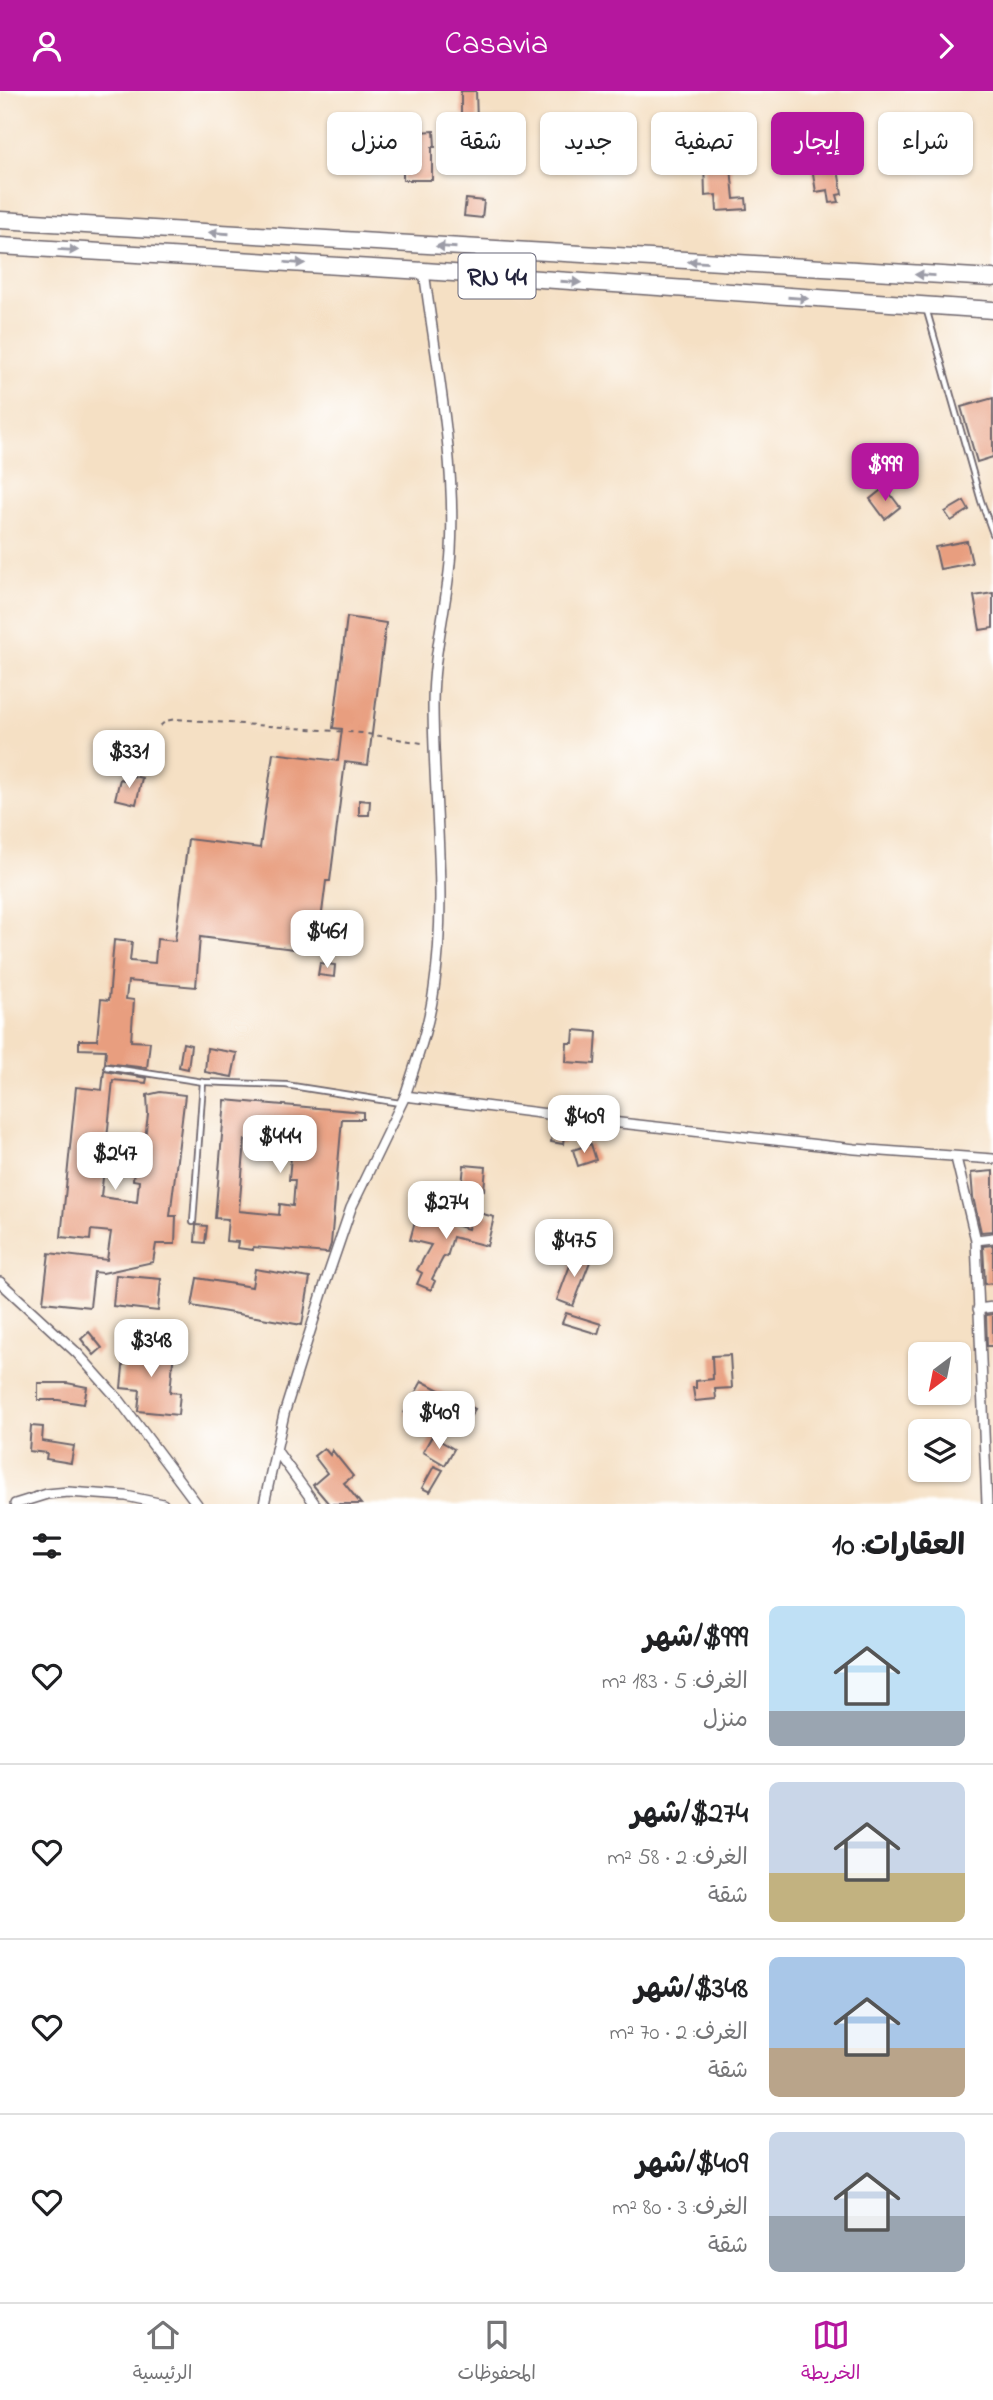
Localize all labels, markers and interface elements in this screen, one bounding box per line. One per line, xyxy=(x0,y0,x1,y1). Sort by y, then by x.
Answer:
text: Casavia xyxy=(445,22,548,69)
icon: person xyxy=(28,27,66,65)
icon: forward xyxy=(927,27,965,65)
chip: منزل xyxy=(327,112,422,175)
chip: شقة xyxy=(436,112,526,175)
chip: جديد xyxy=(540,112,637,175)
chip: تصفية xyxy=(651,112,757,175)
chip: إيجار xyxy=(771,112,864,175)
chip: شراء xyxy=(878,112,973,175)
one-way arrow xyxy=(208,227,230,238)
one-way arrow xyxy=(435,241,457,252)
one-way arrow xyxy=(57,245,79,256)
road number: RN 44 xyxy=(458,253,536,299)
one-way arrow xyxy=(686,256,708,267)
one-way arrow xyxy=(284,258,306,269)
one-way arrow xyxy=(914,269,936,280)
one-way arrow xyxy=(560,276,582,287)
one-way arrow xyxy=(787,293,809,304)
pin: $999 xyxy=(844,443,926,503)
text: $999 xyxy=(868,449,902,482)
pin: $331 xyxy=(88,731,170,790)
text: $331 xyxy=(109,736,149,769)
pin: $461 xyxy=(286,911,368,970)
text: $461 xyxy=(307,916,347,949)
pin: $409 xyxy=(543,1095,625,1155)
text: $409 xyxy=(564,1101,604,1134)
pin: $444 xyxy=(239,1115,321,1175)
text: $444 xyxy=(259,1121,301,1154)
pin: $247 xyxy=(74,1133,156,1192)
text: $247 xyxy=(93,1138,137,1171)
pin: $274 xyxy=(405,1181,487,1241)
text: $274 xyxy=(424,1187,468,1220)
pin: $475 xyxy=(533,1219,615,1279)
text: $475 xyxy=(551,1225,597,1258)
pin: $348 xyxy=(110,1319,192,1379)
text: $348 xyxy=(130,1325,172,1358)
north arrow xyxy=(908,1342,971,1405)
map controls xyxy=(908,1342,971,1482)
pin: $409 xyxy=(398,1391,480,1451)
text: $409 xyxy=(419,1397,459,1430)
button: layers xyxy=(908,1419,971,1482)
text: العقارات: 10 xyxy=(832,1525,965,1569)
icon: filters xyxy=(28,1527,66,1565)
text: $999/شهر xyxy=(644,1617,748,1661)
icon: home xyxy=(825,1634,909,1718)
icon: heart xyxy=(28,1657,66,1695)
text: الغرف: 5 · 183 m² xyxy=(602,1666,748,1699)
text: منزل xyxy=(703,1704,748,1737)
text: $274/شهر xyxy=(631,1793,748,1837)
icon: home xyxy=(825,1810,909,1894)
icon: heart xyxy=(28,1833,66,1871)
text: الغرف: 2 · 58 m² xyxy=(607,1842,748,1875)
text: شقة xyxy=(708,1880,748,1913)
text: $348/شهر xyxy=(635,1968,748,2012)
icon: home xyxy=(825,1985,909,2069)
icon: heart xyxy=(28,2008,66,2046)
text: الغرف: 2 · 70 m² xyxy=(610,2017,748,2050)
text: شقة xyxy=(708,2055,748,2088)
text: $409/شهر xyxy=(636,2143,748,2187)
icon: home xyxy=(825,2160,909,2244)
icon: heart xyxy=(28,2183,66,2221)
text: الغرف: 3 · 80 m² xyxy=(612,2192,748,2225)
text: شقة xyxy=(708,2230,748,2263)
tab: الرئيسية xyxy=(133,2316,192,2389)
tab: المحفوظات xyxy=(458,2316,536,2389)
tab: الخريطة xyxy=(801,2316,860,2389)

